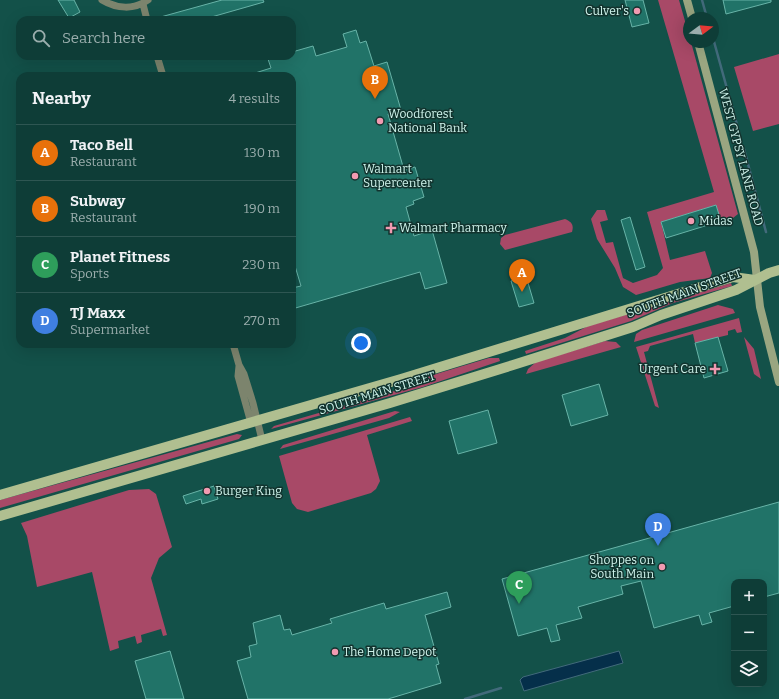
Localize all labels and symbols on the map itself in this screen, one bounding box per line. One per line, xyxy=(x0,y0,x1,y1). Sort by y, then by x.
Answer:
place label: Culver's xyxy=(585,4,629,18)
marker: Culver's xyxy=(632,6,642,16)
north arrow xyxy=(683,12,719,48)
pin: B xyxy=(362,66,388,99)
street label: WEST GYPSY LANE ROAD xyxy=(716,87,766,227)
place label: Woodforest National Bank xyxy=(388,107,467,135)
marker: Woodforest National Bank xyxy=(375,116,385,126)
place label: Walmart Supercenter xyxy=(363,162,433,190)
marker: Walmart Supercenter xyxy=(350,171,360,181)
place label: Midas xyxy=(699,214,733,228)
marker: Midas xyxy=(686,216,696,226)
place label: Walmart Pharmacy xyxy=(399,221,507,235)
marker: Walmart Pharmacy xyxy=(386,223,396,233)
pin: A xyxy=(509,259,535,292)
street label: SOUTH MAIN STREET xyxy=(625,266,743,320)
your location xyxy=(351,333,371,353)
place label: Urgent Care xyxy=(639,362,706,376)
marker: Urgent Care xyxy=(709,363,721,375)
street label: SOUTH MAIN STREET xyxy=(317,369,437,417)
place label: Burger King xyxy=(215,484,282,498)
marker: Burger King xyxy=(202,486,212,496)
pin: D xyxy=(645,513,671,546)
place label: Shoppes on South Main xyxy=(589,553,654,581)
marker: Shoppes on South Main xyxy=(657,562,667,572)
pin: C xyxy=(506,571,532,604)
place label: The Home Depot xyxy=(343,645,437,659)
marker: The Home Depot xyxy=(330,647,340,657)

